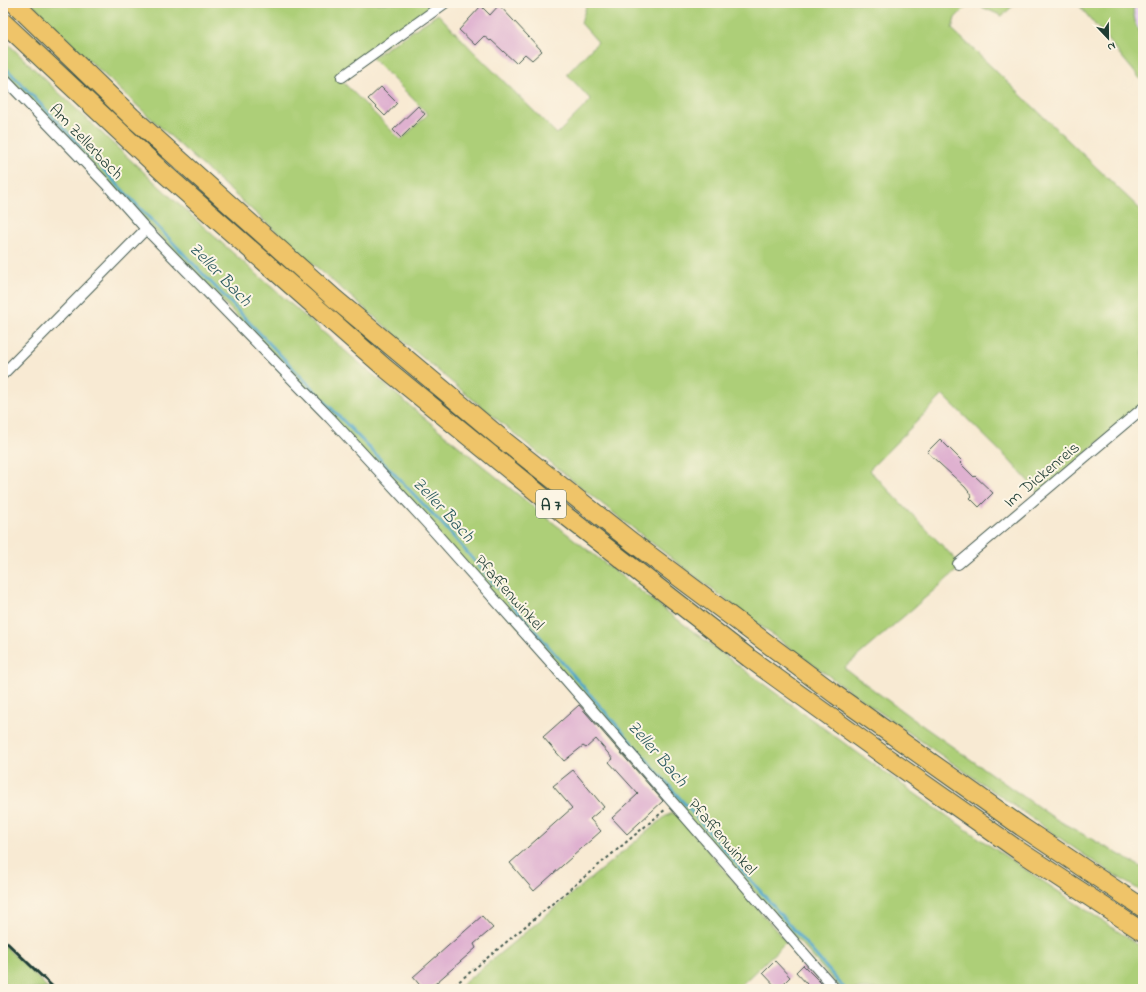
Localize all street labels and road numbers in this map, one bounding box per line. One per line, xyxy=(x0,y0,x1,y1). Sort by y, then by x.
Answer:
street label: Am Zellerbach xyxy=(43,98,129,186)
street label: Im Dickenreis xyxy=(998,436,1085,514)
road number: A 7 xyxy=(536,490,566,518)
street label: Pfaffenwinkel xyxy=(468,549,550,637)
street label: Pfaffenwinkel xyxy=(681,793,762,881)

